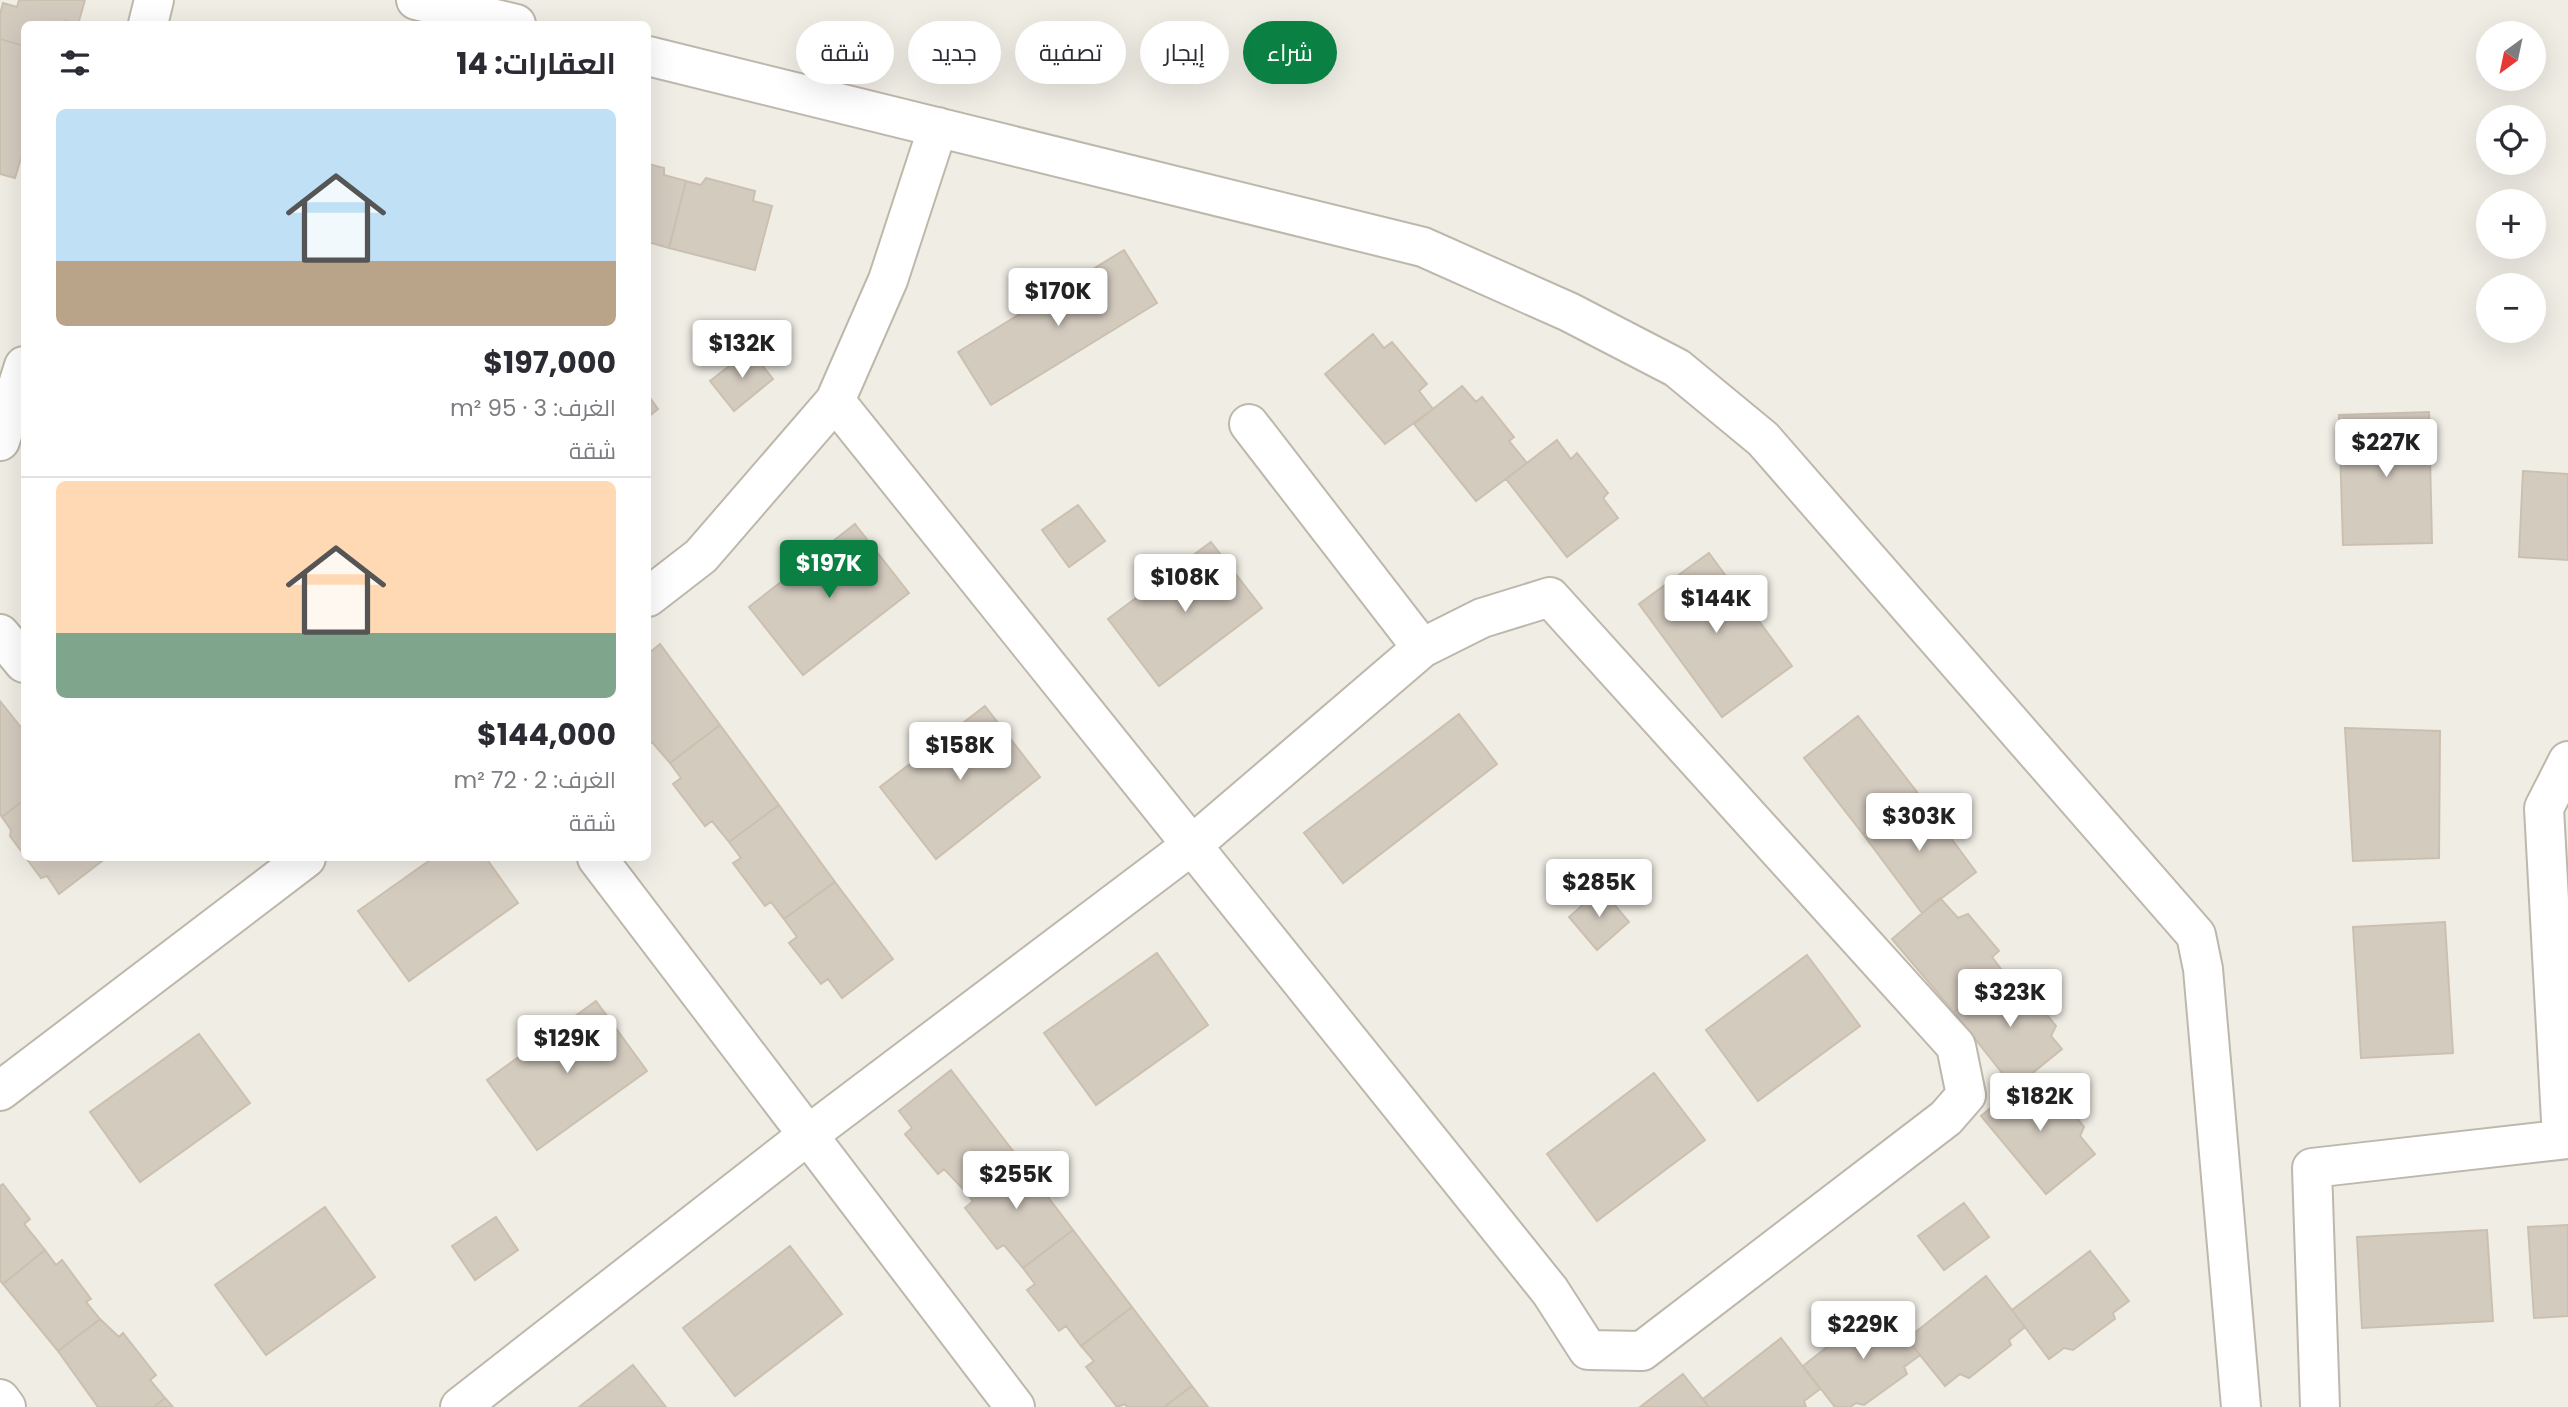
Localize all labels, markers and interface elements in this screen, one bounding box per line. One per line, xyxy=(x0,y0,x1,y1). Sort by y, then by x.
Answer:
chip: شقة xyxy=(796,21,894,84)
chip: جديد xyxy=(908,21,1001,84)
chip: تصفية xyxy=(1015,21,1126,84)
chip: إيجار xyxy=(1140,21,1229,84)
chip: شراء xyxy=(1243,21,1337,84)
north arrow xyxy=(2476,21,2546,91)
map controls xyxy=(2476,21,2546,343)
text: العقارات: 14 xyxy=(456,42,616,85)
icon: filters xyxy=(56,44,94,82)
button: locate xyxy=(2476,105,2546,175)
icon: home xyxy=(273,155,399,281)
button: + xyxy=(2476,189,2546,259)
pin: $170K xyxy=(1009,268,1107,328)
button: − xyxy=(2476,273,2546,343)
text: $170K xyxy=(1024,275,1092,307)
pin: $132K xyxy=(693,320,791,380)
text: $132K xyxy=(709,327,775,359)
text: $197,000 xyxy=(483,341,616,384)
text: الغرف: 3 · 95 m² xyxy=(450,392,616,424)
pin: $227K xyxy=(2337,420,2435,479)
text: $227K xyxy=(2351,426,2421,458)
text: شقة xyxy=(569,435,616,467)
icon: home xyxy=(273,527,399,653)
pin: $197K xyxy=(780,540,878,600)
text: $197K xyxy=(796,547,862,579)
pin: $108K xyxy=(1136,554,1234,614)
text: $108K xyxy=(1150,561,1220,593)
pin: $144K xyxy=(1667,576,1765,635)
text: $144K xyxy=(1681,582,1751,614)
text: $144,000 xyxy=(477,713,616,756)
pin: $158K xyxy=(911,722,1009,782)
text: $158K xyxy=(925,729,995,761)
text: الغرف: 2 · 72 m² xyxy=(454,764,616,796)
pin: $303K xyxy=(1870,794,1968,853)
text: $303K xyxy=(1882,800,1956,832)
text: شقة xyxy=(569,807,616,839)
pin: $285K xyxy=(1550,860,1648,919)
text: $285K xyxy=(1562,866,1636,898)
pin: $323K xyxy=(1961,970,2059,1029)
text: $323K xyxy=(1974,976,2046,1008)
pin: $129K xyxy=(518,1016,616,1075)
text: $129K xyxy=(533,1022,601,1054)
pin: $182K xyxy=(1991,1074,2089,1133)
text: $182K xyxy=(2006,1080,2074,1112)
pin: $255K xyxy=(967,1152,1065,1211)
text: $255K xyxy=(979,1158,1053,1190)
pin: $229K xyxy=(1814,1302,1912,1361)
text: $229K xyxy=(1827,1308,1899,1340)

